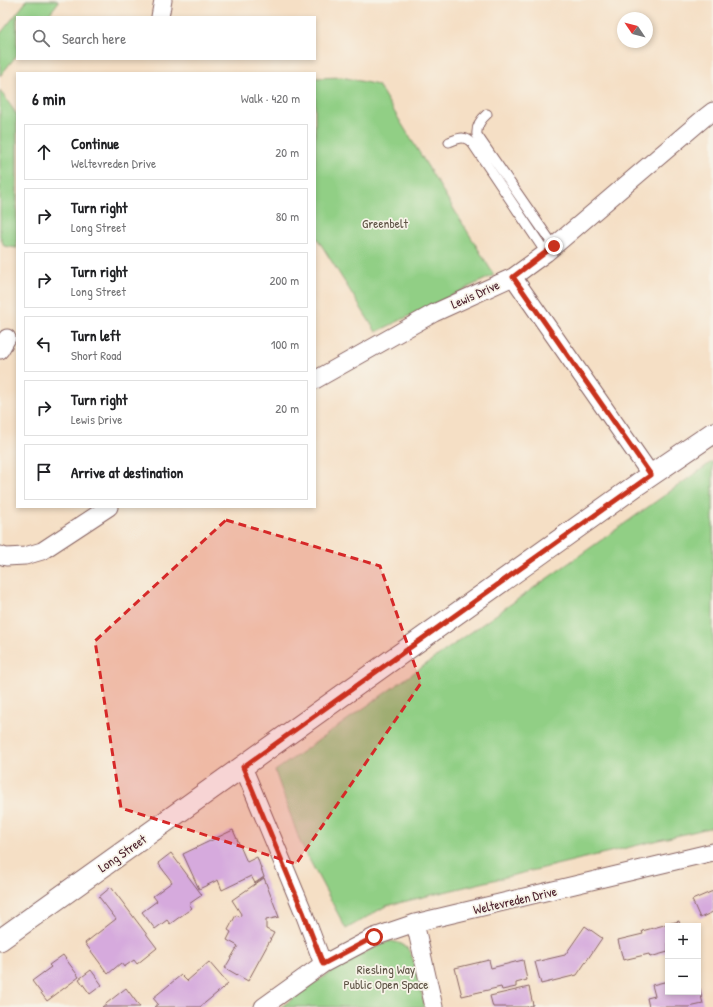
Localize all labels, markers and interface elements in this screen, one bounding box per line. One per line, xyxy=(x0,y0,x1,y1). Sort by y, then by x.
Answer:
north arrow xyxy=(617,12,653,48)
search box xyxy=(16,16,316,60)
icon: search xyxy=(30,27,52,49)
text: Search here xyxy=(62,28,126,49)
text: 6 min xyxy=(32,87,66,110)
text: Walk · 420 m xyxy=(241,89,300,107)
text: Continue xyxy=(71,133,119,154)
icon: ahead xyxy=(33,141,55,163)
text: 20 m xyxy=(275,143,299,161)
text: Weltevreden Drive xyxy=(71,154,156,172)
text: Turn right xyxy=(71,197,127,218)
icon: right xyxy=(33,205,55,227)
text: 80 m xyxy=(276,207,299,225)
park label: Greenbelt xyxy=(362,214,408,232)
text: Long Street xyxy=(71,218,126,236)
route end xyxy=(545,237,563,255)
text: Turn right xyxy=(71,261,127,282)
icon: right xyxy=(33,269,55,291)
text: 200 m xyxy=(269,271,299,289)
street label: Lewis Drive xyxy=(448,275,502,313)
text: Long Street xyxy=(71,282,126,300)
text: Turn left xyxy=(71,325,121,346)
icon: left xyxy=(33,333,55,355)
text: 100 m xyxy=(271,335,299,353)
text: Short Road xyxy=(71,346,121,364)
text: Turn right xyxy=(71,389,127,410)
icon: right xyxy=(33,397,55,419)
text: 20 m xyxy=(275,399,299,417)
text: Lewis Drive xyxy=(71,410,122,428)
icon: arrive xyxy=(33,461,55,483)
text: Arrive at destination xyxy=(71,462,183,483)
street label: Long Street xyxy=(94,830,150,876)
street label: Weltevreden Drive xyxy=(471,882,559,918)
map controls xyxy=(665,923,701,995)
button: + xyxy=(665,923,701,959)
route start xyxy=(365,928,383,946)
button: − xyxy=(665,959,701,995)
park label: Riesling Way Public Open Space xyxy=(344,960,428,993)

